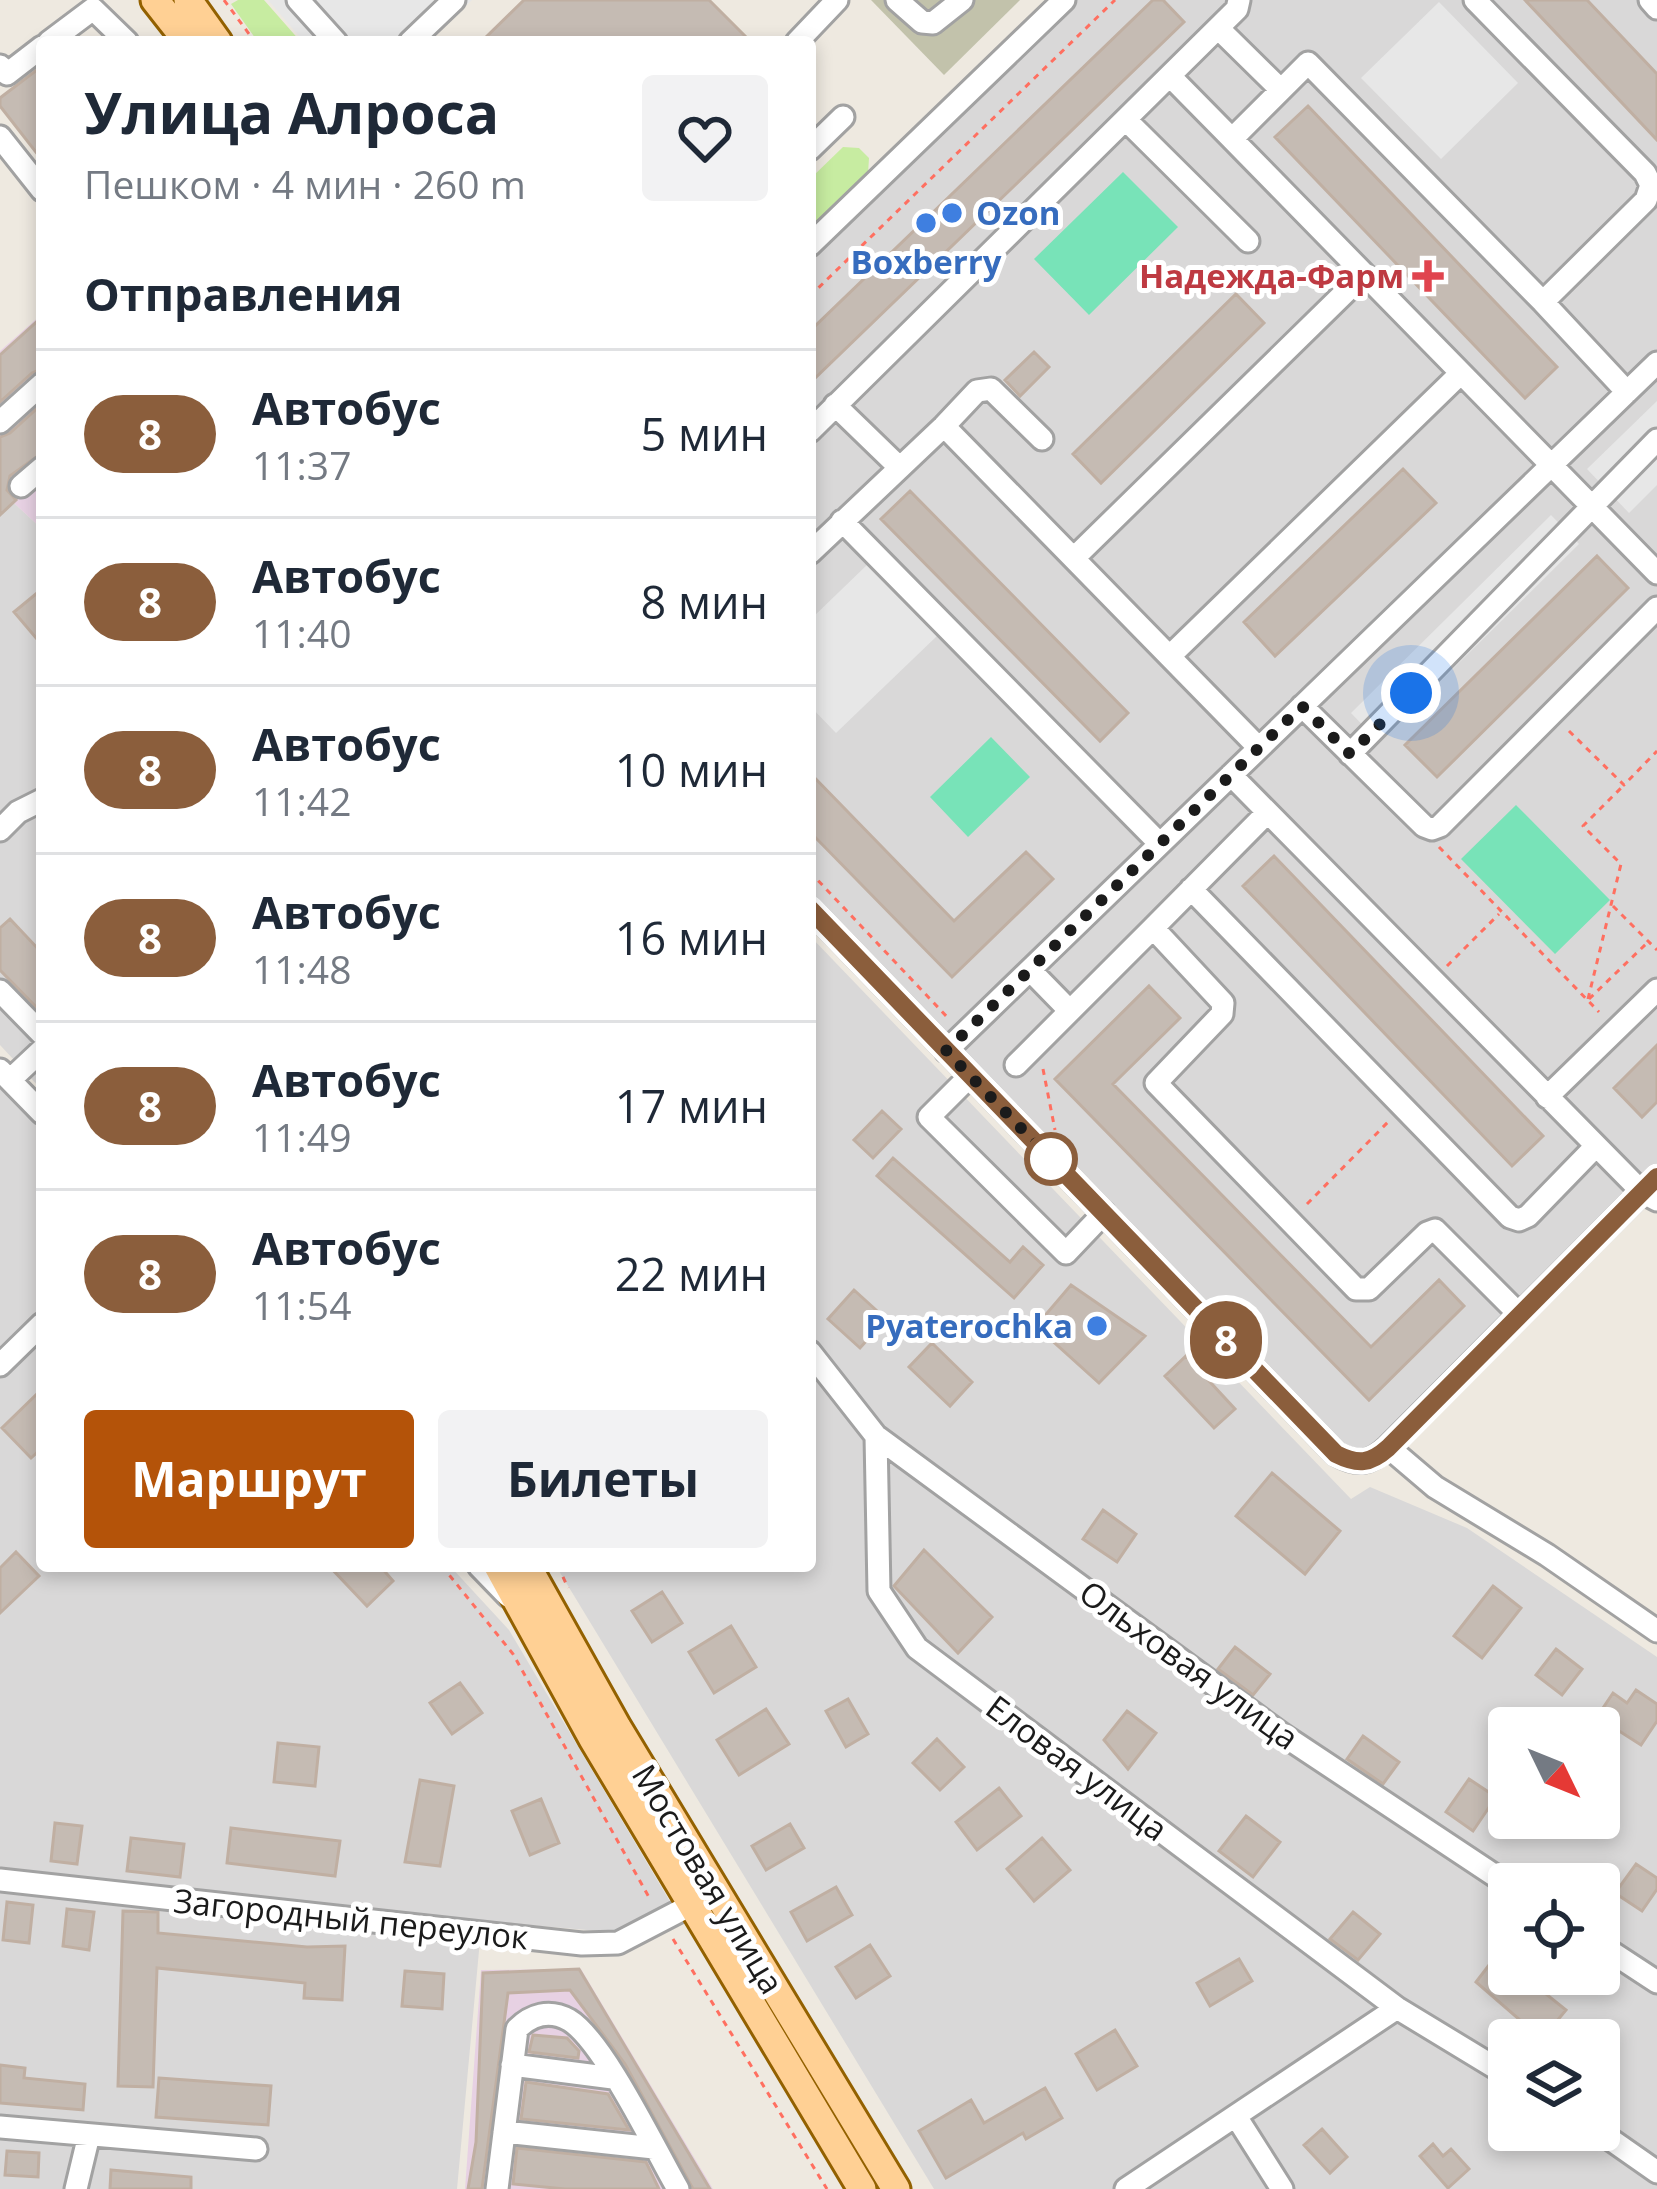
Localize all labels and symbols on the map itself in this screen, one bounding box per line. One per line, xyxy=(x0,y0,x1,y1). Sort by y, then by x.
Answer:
place label: Ozon xyxy=(976,190,1060,235)
marker: Ozon xyxy=(939,200,965,226)
marker: Boxberry xyxy=(913,210,939,236)
place label: Boxberry xyxy=(851,239,1002,284)
place label: Надежда-Фарм xyxy=(1139,253,1404,298)
marker: Надежда-Фарм xyxy=(1415,263,1441,289)
your location xyxy=(1381,663,1441,723)
unlabelled marker xyxy=(1026,1134,1076,1184)
line badge: 8 xyxy=(1187,1301,1265,1379)
place label: Pyaterochka xyxy=(865,1303,1073,1348)
marker: Pyaterochka xyxy=(1084,1313,1110,1339)
street label: Ольховая улица xyxy=(1071,1570,1308,1759)
street label: Еловая улица xyxy=(977,1684,1177,1851)
north arrow xyxy=(1488,1707,1620,1839)
street label: Мостовая улица xyxy=(622,1756,795,2002)
street label: Загородный переулок xyxy=(171,1877,531,1960)

